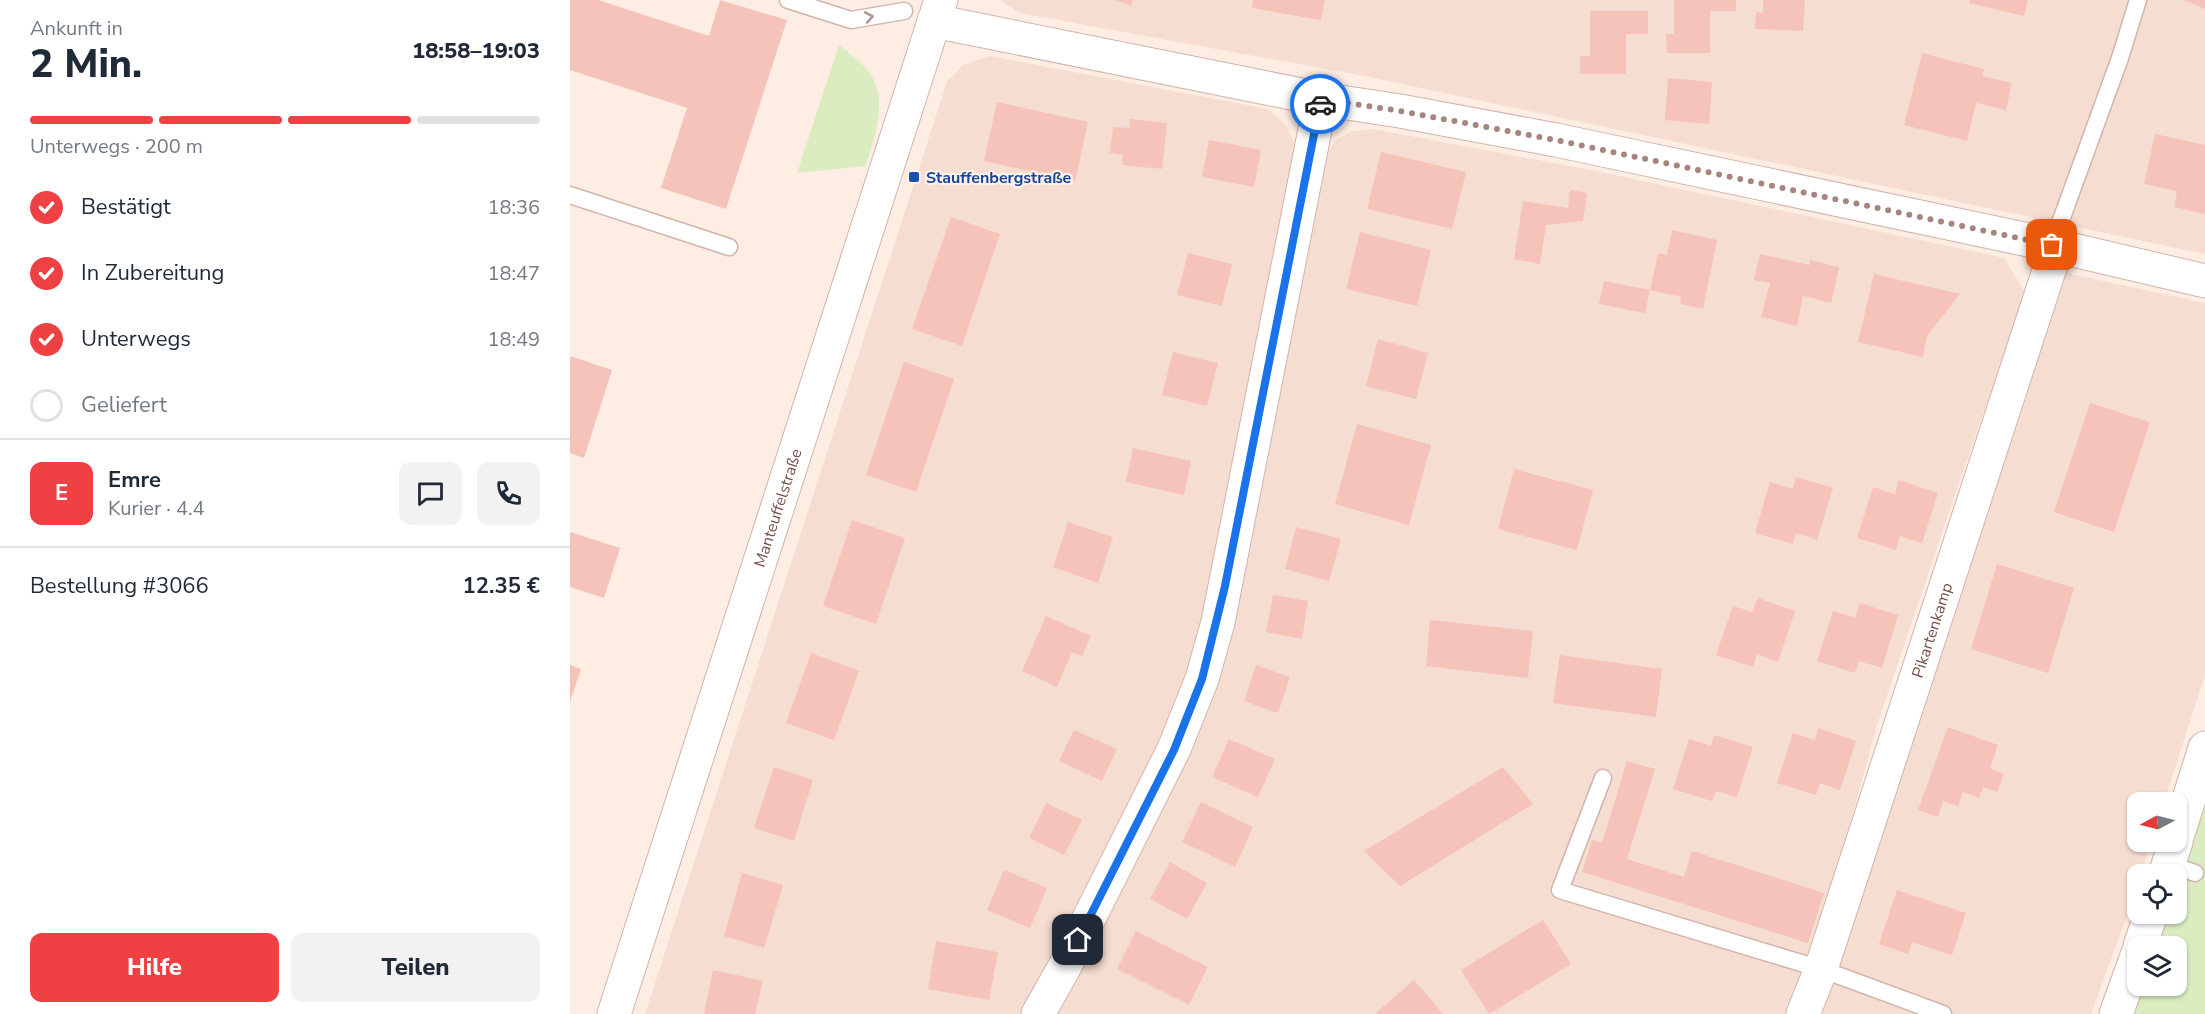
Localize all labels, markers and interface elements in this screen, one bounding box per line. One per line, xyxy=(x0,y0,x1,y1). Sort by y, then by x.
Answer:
one-way arrow xyxy=(863,11,873,24)
text: Ankunft in xyxy=(30,15,123,42)
text: 18:58–19:03 xyxy=(412,36,540,66)
text: 2 Min. xyxy=(30,38,142,91)
courier xyxy=(1290,74,1350,134)
icon: car xyxy=(1304,88,1337,121)
text: Unterwegs · 200 m xyxy=(30,133,203,160)
place label: Stauffenbergstraße xyxy=(926,167,1072,189)
marker: Stauffenbergstraße xyxy=(907,170,921,184)
icon: check xyxy=(30,191,63,224)
text: Bestätigt xyxy=(81,192,171,222)
text: 18:36 xyxy=(487,194,540,221)
pin xyxy=(2026,219,2077,270)
icon: bag xyxy=(2035,228,2068,261)
icon: check xyxy=(30,257,63,290)
text: In Zubereitung xyxy=(81,258,224,288)
text: 18:47 xyxy=(487,260,540,287)
icon: check xyxy=(30,323,63,356)
text: Unterwegs xyxy=(81,324,191,354)
text: 18:49 xyxy=(487,326,540,353)
text: Geliefert xyxy=(81,390,167,420)
street label: Manteuffelstraße xyxy=(749,446,808,570)
button: chat xyxy=(399,462,462,525)
button: phone xyxy=(477,462,540,525)
text: Emre xyxy=(108,465,161,495)
text: E xyxy=(55,478,68,508)
text: Kurier · 4.4 xyxy=(108,495,205,522)
text: Bestellung #3066 xyxy=(30,571,209,601)
text: 12.35 € xyxy=(463,571,540,601)
street label: Pikartenkamp xyxy=(1907,580,1958,681)
north arrow xyxy=(2127,792,2187,852)
map controls xyxy=(2127,792,2187,996)
button: locate xyxy=(2127,864,2187,924)
pin xyxy=(1052,914,1103,965)
icon: home xyxy=(1061,923,1094,956)
button: Hilfe xyxy=(30,933,279,1002)
button: Teilen xyxy=(291,933,540,1002)
button: layers xyxy=(2127,936,2187,996)

